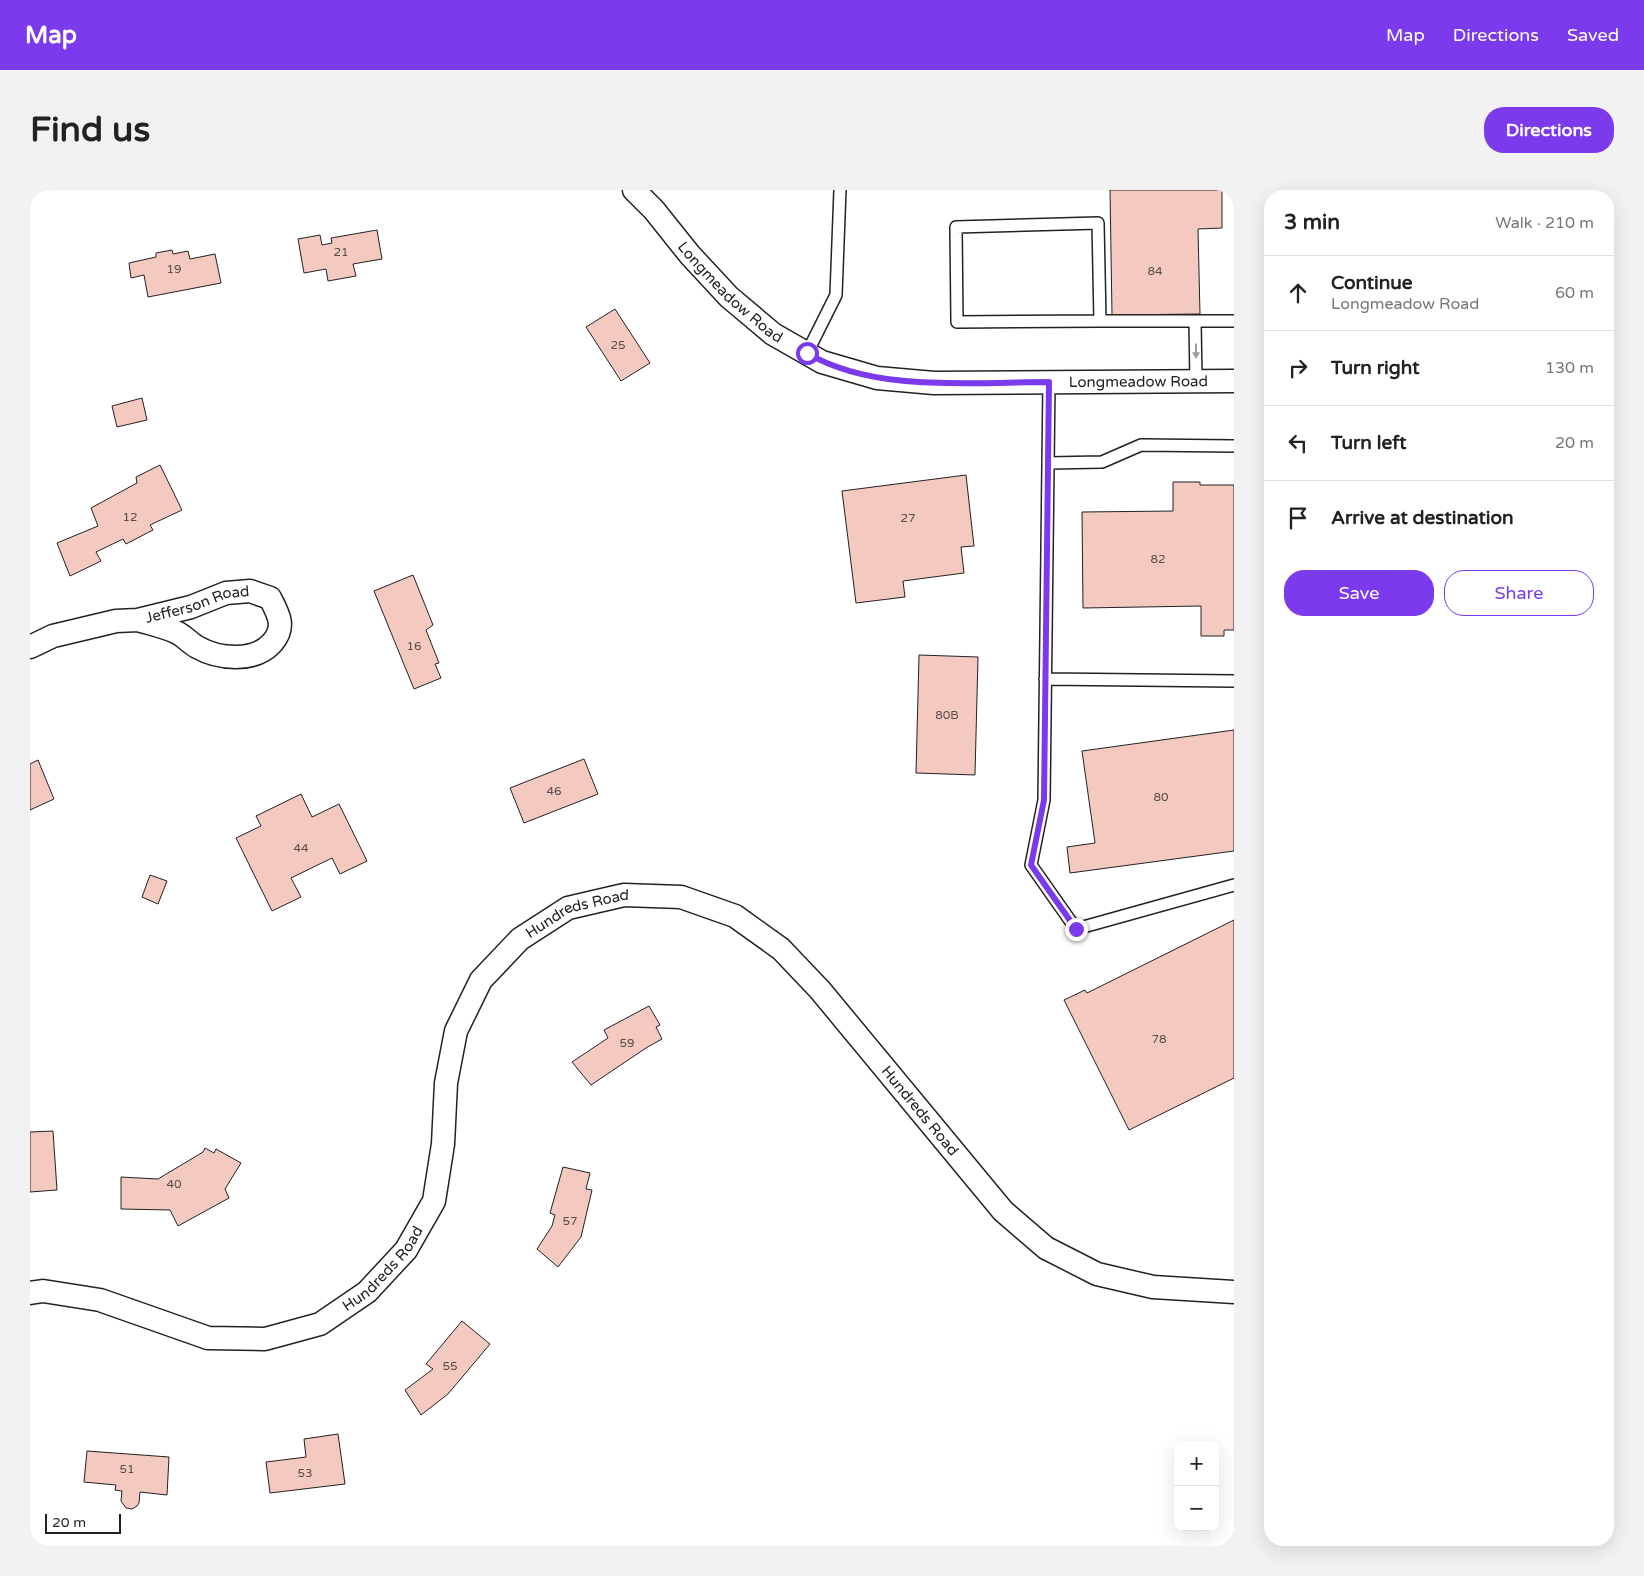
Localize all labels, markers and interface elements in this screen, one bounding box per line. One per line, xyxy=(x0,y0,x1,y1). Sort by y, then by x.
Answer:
text: Map xyxy=(25,21,77,50)
text: Map xyxy=(1386,24,1425,46)
text: Directions xyxy=(1453,24,1539,46)
text: Saved xyxy=(1567,24,1619,46)
button: Directions xyxy=(1484,107,1614,153)
text: Find us xyxy=(30,109,150,151)
text: 3 min xyxy=(1284,210,1340,235)
text: Walk · 210 m xyxy=(1495,213,1594,233)
street label: Longmeadow Road xyxy=(674,238,786,347)
house number: 21 xyxy=(333,245,349,259)
house number: 19 xyxy=(166,262,182,276)
house number: 84 xyxy=(1147,264,1163,278)
text: Continue xyxy=(1331,272,1413,294)
icon: ahead xyxy=(1284,279,1312,307)
text: 60 m xyxy=(1555,283,1594,303)
text: Longmeadow Road xyxy=(1331,294,1479,314)
house number: 25 xyxy=(610,338,626,352)
route start xyxy=(796,342,819,365)
one-way arrow xyxy=(1192,343,1200,359)
icon: right xyxy=(1284,354,1312,382)
text: Turn right xyxy=(1331,357,1419,379)
text: 130 m xyxy=(1545,358,1594,378)
street label: Longmeadow Road xyxy=(1069,372,1208,391)
icon: left xyxy=(1284,429,1312,457)
text: Turn left xyxy=(1331,432,1407,454)
text: 20 m xyxy=(1555,433,1594,453)
icon: arrive xyxy=(1284,504,1312,532)
text: Arrive at destination xyxy=(1331,507,1514,529)
house number: 12 xyxy=(122,510,138,524)
house number: 27 xyxy=(900,511,916,525)
house number: 82 xyxy=(1150,552,1166,566)
button: Save xyxy=(1284,570,1434,616)
button: Share xyxy=(1444,570,1594,616)
street label: Jefferson Road xyxy=(143,582,250,627)
house number: 16 xyxy=(406,639,422,653)
house number: 80B xyxy=(935,708,959,722)
house number: 46 xyxy=(546,784,562,798)
house number: 80 xyxy=(1153,790,1169,804)
house number: 44 xyxy=(293,841,309,855)
street label: Hundreds Road xyxy=(522,886,629,942)
route end xyxy=(1065,918,1088,941)
house number: 78 xyxy=(1151,1032,1167,1046)
house number: 59 xyxy=(619,1036,635,1050)
street label: Hundreds Road xyxy=(878,1062,962,1159)
house number: 40 xyxy=(166,1177,182,1191)
house number: 57 xyxy=(562,1214,578,1228)
street label: Hundreds Road xyxy=(339,1223,427,1315)
house number: 55 xyxy=(442,1359,458,1373)
map controls xyxy=(1174,1441,1219,1531)
button: + xyxy=(1174,1441,1219,1486)
house number: 51 xyxy=(119,1462,135,1476)
house number: 53 xyxy=(297,1466,313,1480)
button: − xyxy=(1174,1486,1219,1531)
scale bar xyxy=(45,1511,121,1534)
text: 20 m xyxy=(52,1514,86,1531)

